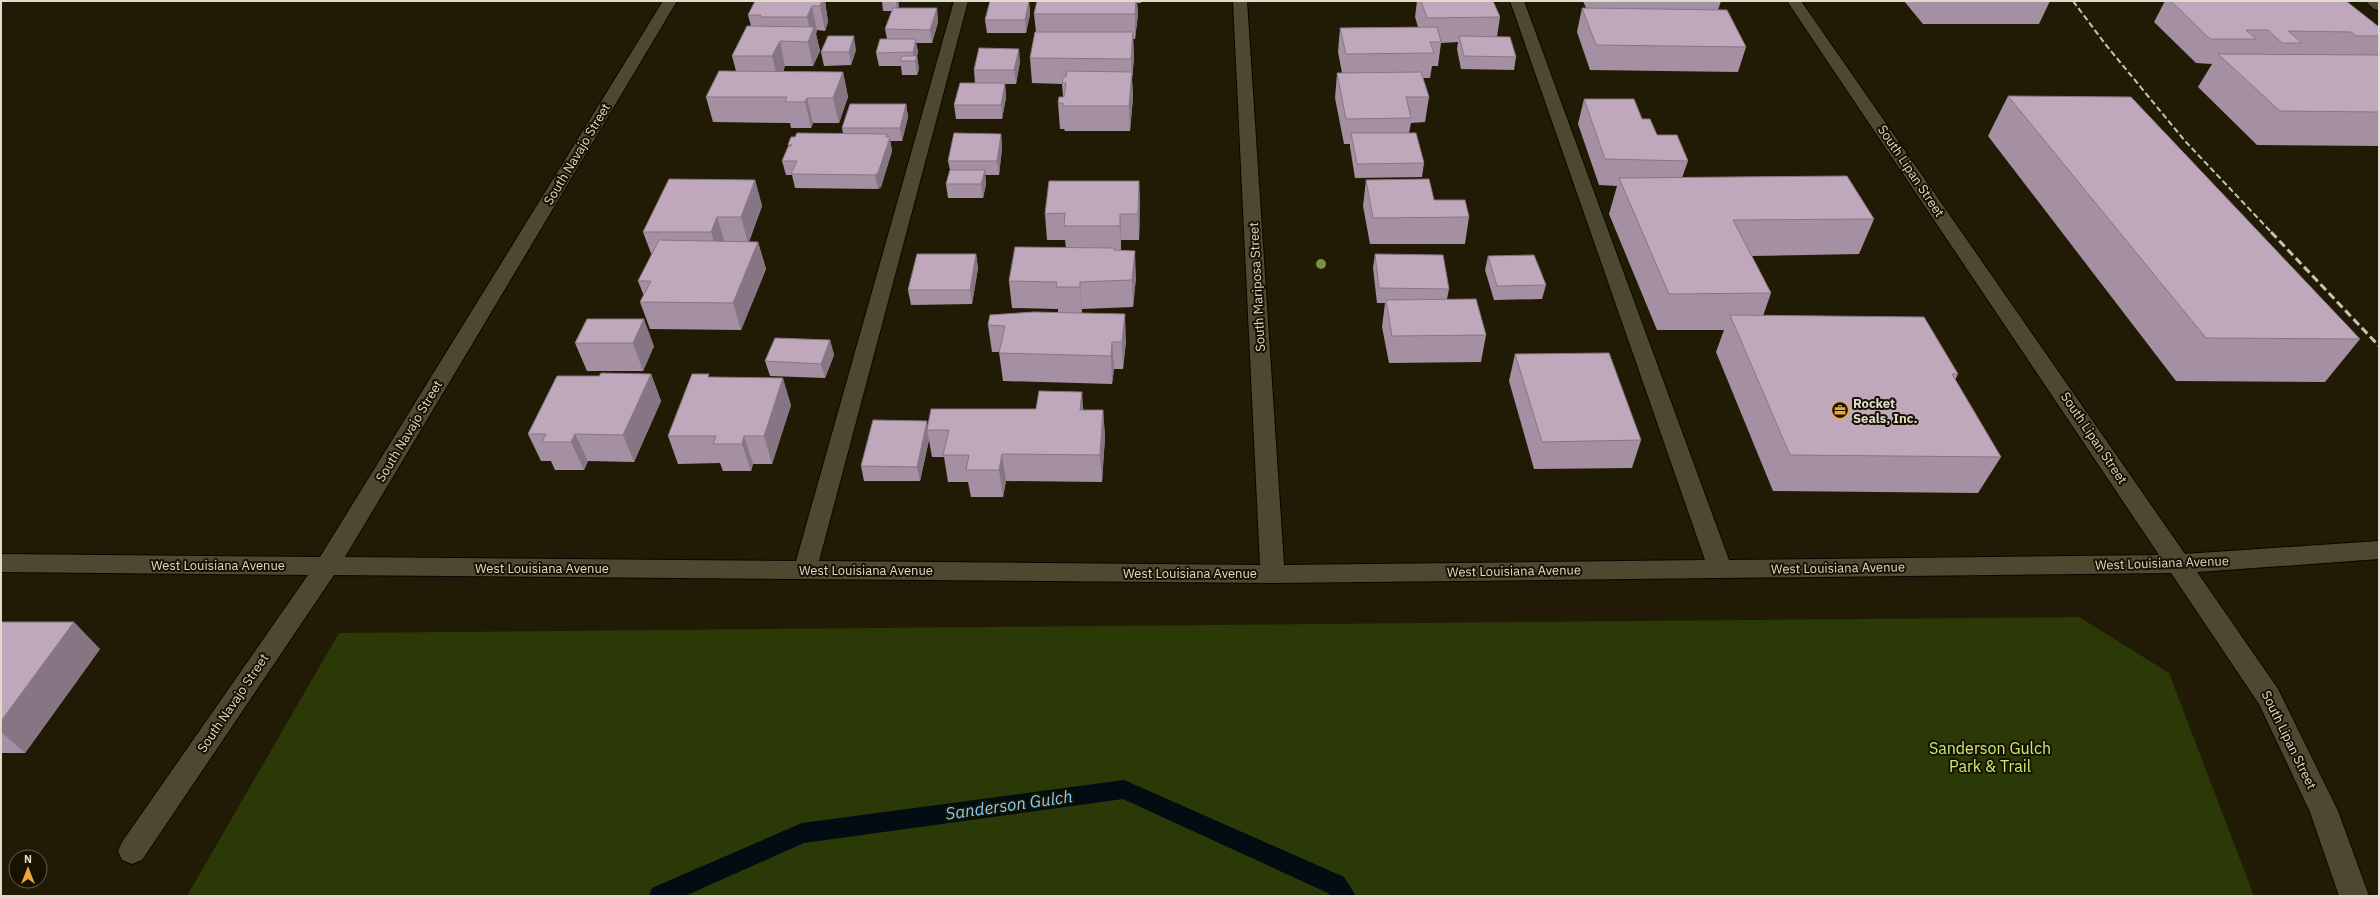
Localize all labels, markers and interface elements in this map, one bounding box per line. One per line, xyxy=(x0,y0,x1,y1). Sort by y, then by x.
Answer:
street label: South Navajo Street xyxy=(540,100,614,208)
street label: South Lipan Street xyxy=(1874,122,1948,220)
street label: South Mariposa Street xyxy=(1245,222,1269,352)
street label: South Navajo Street xyxy=(372,377,446,485)
street label: South Lipan Street xyxy=(2057,389,2131,487)
place label: Rocket Seals, Inc. xyxy=(1853,395,1917,427)
office icon: Rocket Seals, Inc. xyxy=(1830,400,1850,420)
street label: West Louisiana Avenue xyxy=(2095,552,2229,574)
street label: West Louisiana Avenue xyxy=(151,557,285,574)
street label: West Louisiana Avenue xyxy=(1771,558,1905,578)
street label: West Louisiana Avenue xyxy=(475,560,609,577)
street label: West Louisiana Avenue xyxy=(1447,561,1581,581)
street label: West Louisiana Avenue xyxy=(799,562,933,579)
street label: West Louisiana Avenue xyxy=(1123,565,1257,582)
street label: South Navajo Street xyxy=(194,650,272,756)
street label: South Lipan Street xyxy=(2258,688,2320,792)
park label: Sanderson Gulch Park & Trail xyxy=(1929,738,2051,776)
water label: Sanderson Gulch xyxy=(944,785,1074,825)
north arrow xyxy=(8,849,48,889)
text: N xyxy=(24,852,32,866)

